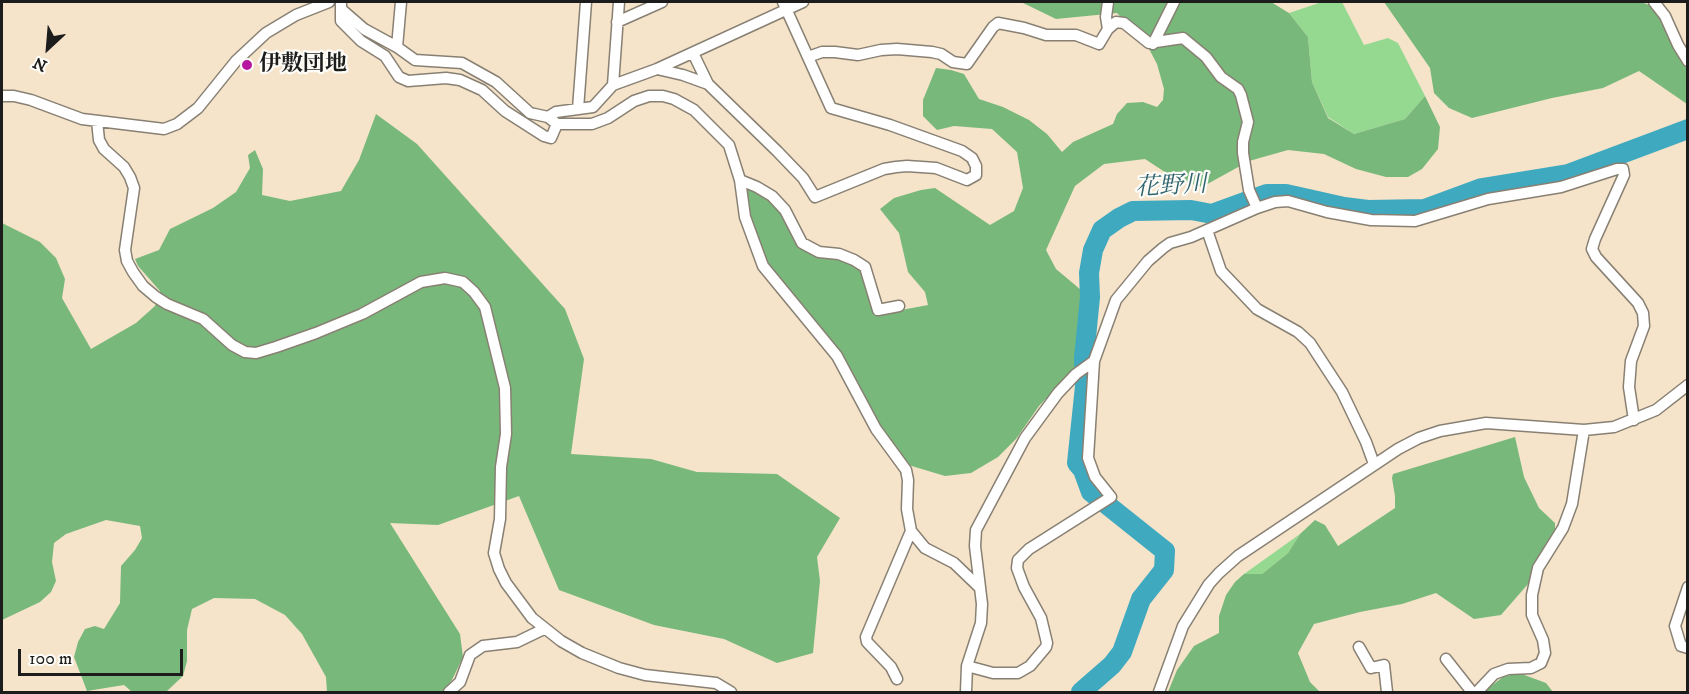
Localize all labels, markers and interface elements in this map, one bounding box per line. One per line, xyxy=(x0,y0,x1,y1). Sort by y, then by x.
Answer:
north arrow xyxy=(18,18,78,78)
text: N xyxy=(30,52,50,76)
place label: 伊敷団地 xyxy=(259,52,347,78)
marker: 伊敷団地 xyxy=(240,58,254,72)
water label: 花野川 xyxy=(1134,172,1208,204)
scale bar xyxy=(21,637,186,675)
text: 100 m xyxy=(29,648,72,670)

